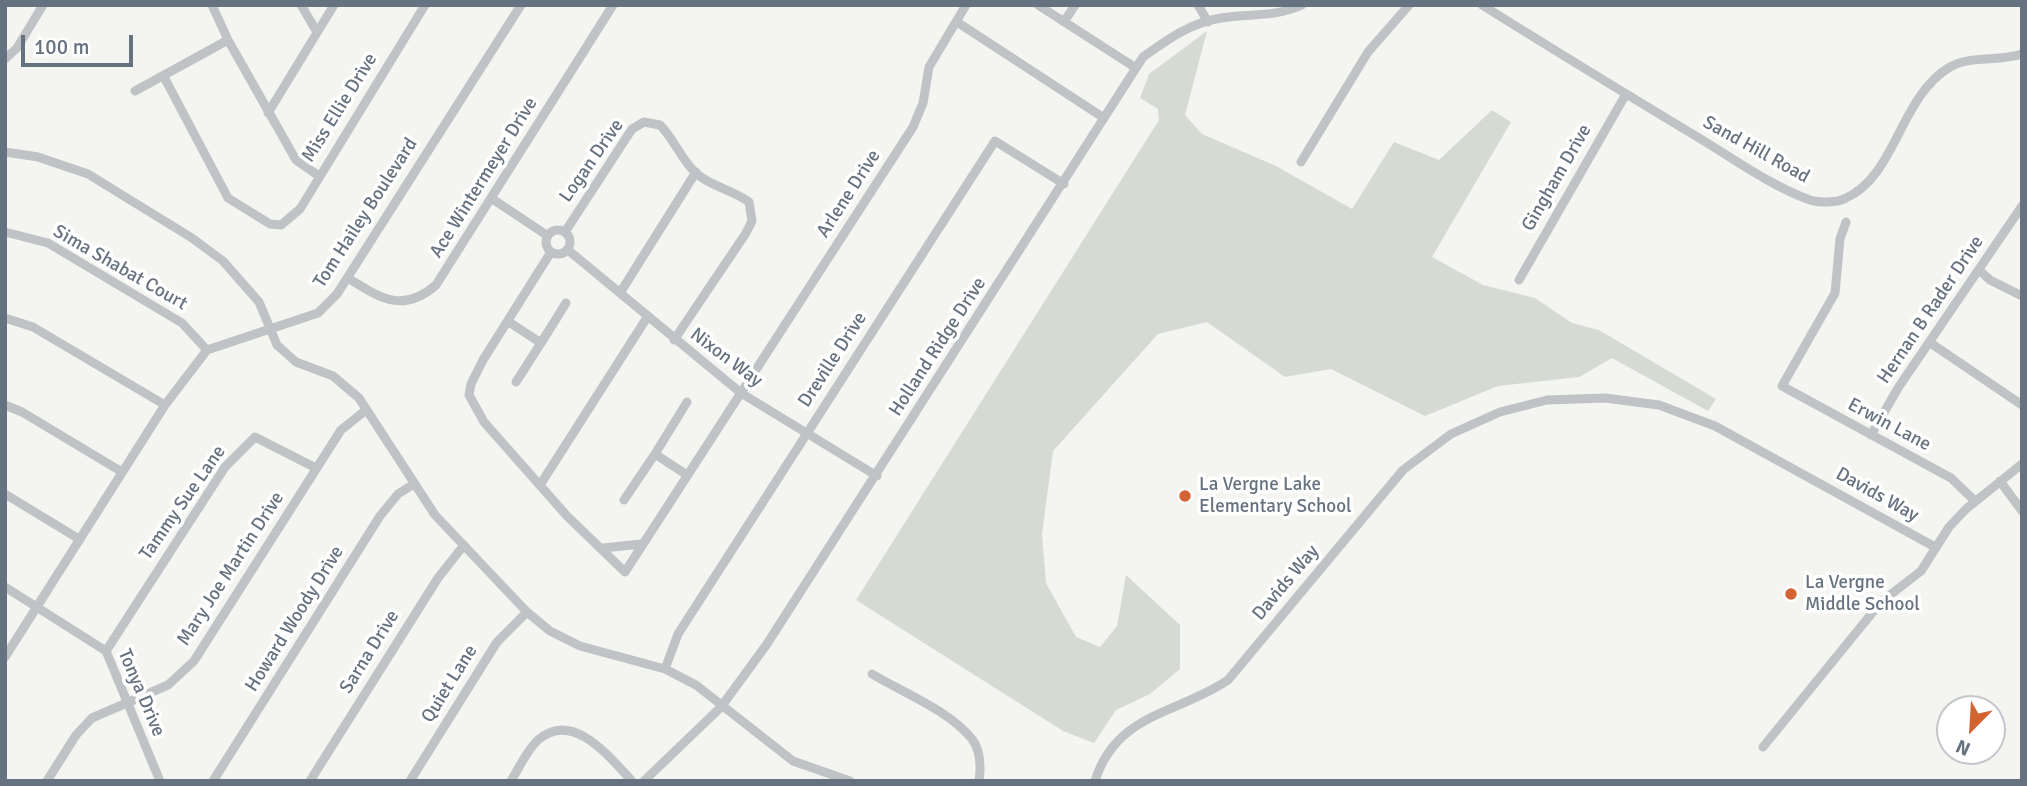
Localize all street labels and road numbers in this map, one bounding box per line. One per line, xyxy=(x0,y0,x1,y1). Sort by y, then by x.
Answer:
street label: Miss Ellie Drive xyxy=(297,49,383,167)
street label: Ace Wintermeyer Drive xyxy=(425,94,543,262)
street label: Sand Hill Road xyxy=(1699,111,1813,189)
street label: Logan Drive xyxy=(555,115,629,207)
street label: Gingham Drive xyxy=(1517,121,1597,235)
street label: Tom Hailey Boulevard xyxy=(309,134,423,292)
street label: Arlene Drive xyxy=(812,146,886,242)
street label: Sima Shabat Court xyxy=(49,220,191,316)
street label: Hernan B Rader Drive xyxy=(1873,232,1989,388)
street label: Holland Ridge Drive xyxy=(885,273,991,421)
street label: Dreville Drive xyxy=(794,308,872,412)
street label: Nixon Way xyxy=(685,323,767,393)
street label: Erwin Lane xyxy=(1843,394,1935,456)
street label: Tammy Sue Lane xyxy=(135,441,231,565)
street label: Davids Way xyxy=(1832,463,1922,527)
street label: Mary Joe Martin Drive xyxy=(173,488,289,650)
street label: Davids Way xyxy=(1248,541,1324,625)
street label: Howard Woody Drive xyxy=(241,542,349,696)
street label: Sarna Drive xyxy=(335,606,405,698)
street label: Quiet Lane xyxy=(417,641,483,727)
street label: Tonya Drive xyxy=(112,646,170,740)

